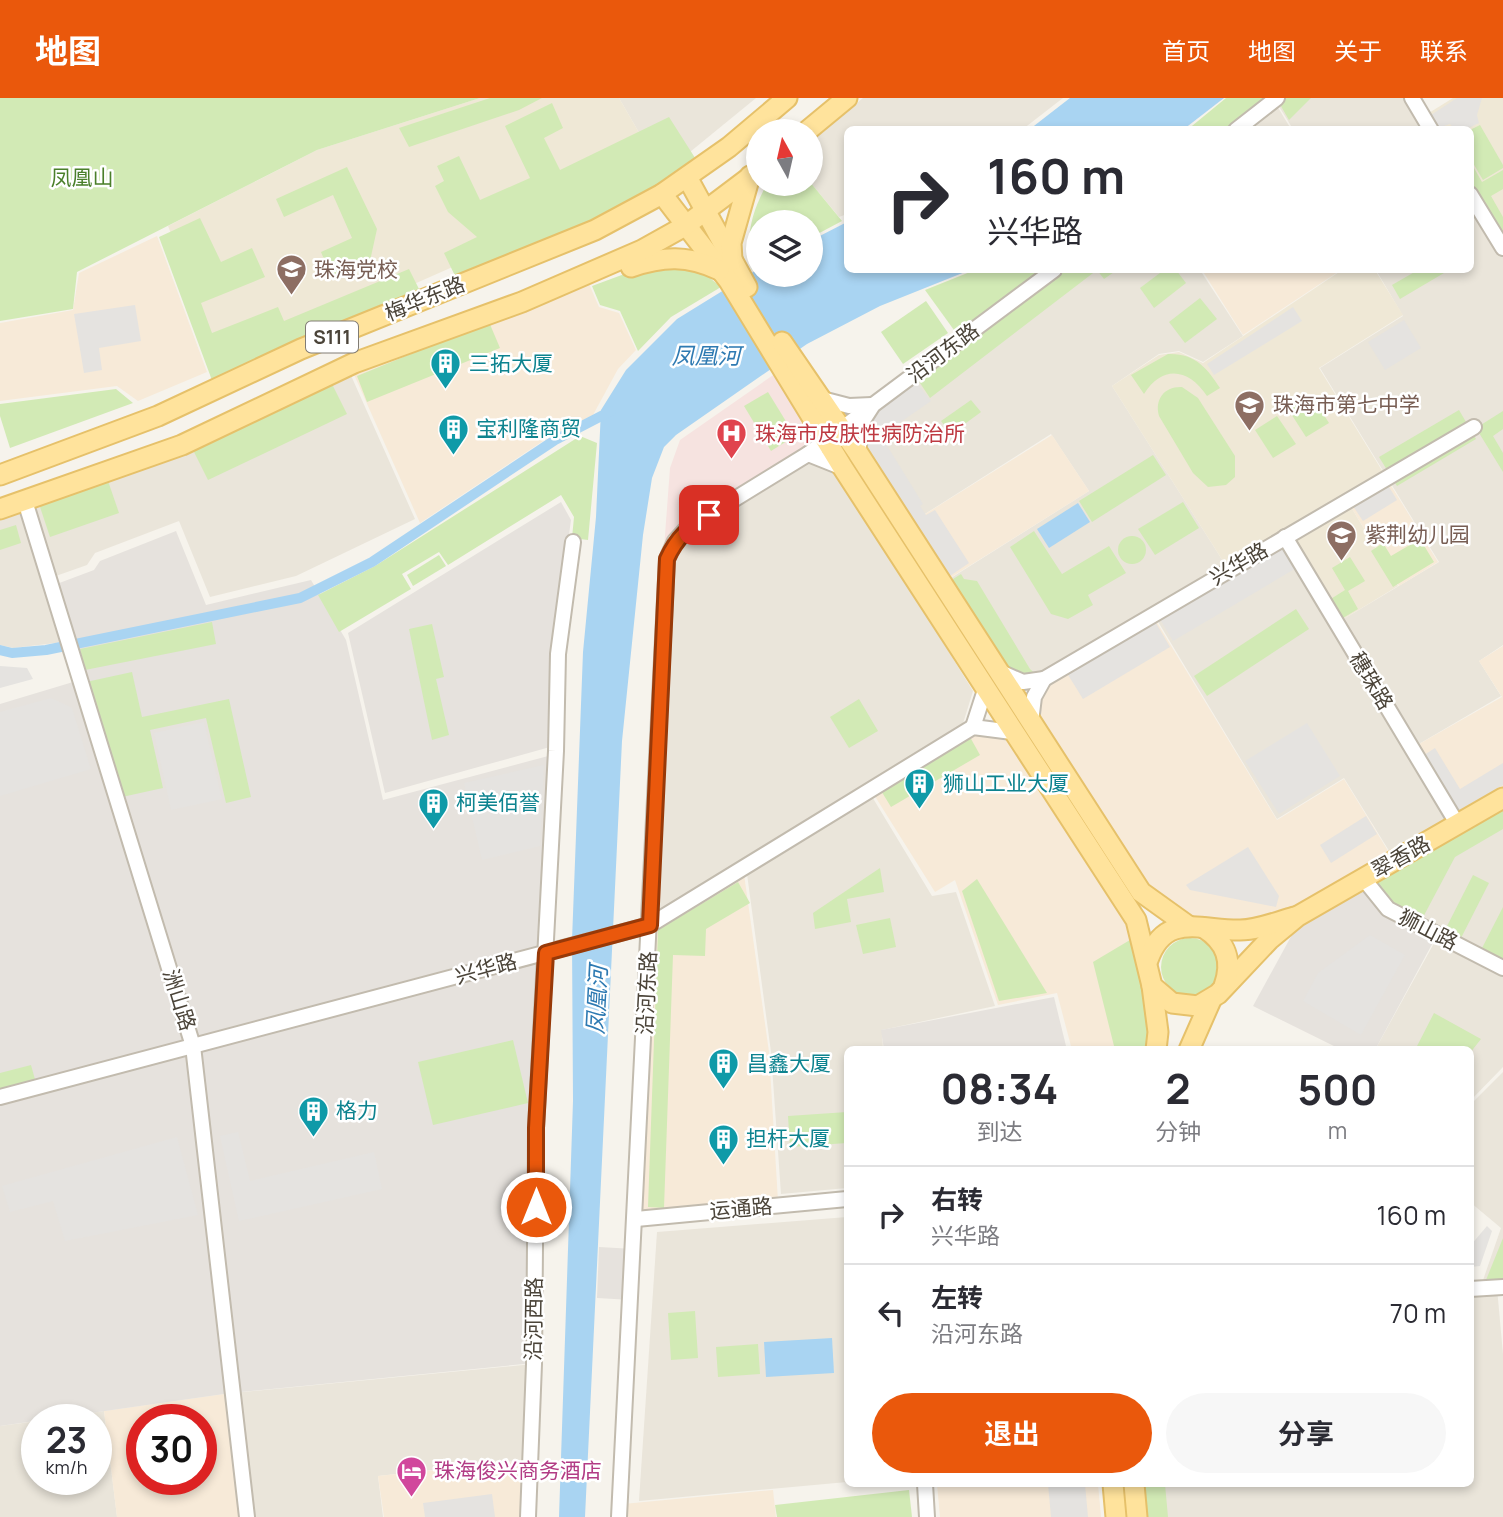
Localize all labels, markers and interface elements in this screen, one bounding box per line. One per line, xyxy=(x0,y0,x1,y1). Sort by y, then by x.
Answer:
text: 地图 xyxy=(35,28,101,73)
text: 首页 xyxy=(1162,34,1210,67)
text: 地图 xyxy=(1248,34,1296,67)
text: 关于 xyxy=(1334,34,1382,67)
text: 联系 xyxy=(1420,34,1468,67)
north arrow xyxy=(746,119,822,196)
map controls xyxy=(746,119,823,287)
text: 160 m xyxy=(987,142,1125,209)
icon: right xyxy=(872,154,963,245)
park label: 凤凰山 xyxy=(51,163,114,191)
text: 兴华路 xyxy=(987,209,1083,253)
button: layers xyxy=(746,210,823,287)
school or university icon: 珠海党校 xyxy=(274,253,308,297)
place label: 珠海党校 xyxy=(314,255,398,283)
street label: 梅华东路 xyxy=(380,269,469,327)
street label: 沿河东路 xyxy=(900,316,984,389)
road number: S111 xyxy=(306,322,358,353)
water label: 凤凰河 xyxy=(672,339,745,371)
building icon: 三拓大厦 xyxy=(429,347,463,391)
place label: 三拓大厦 xyxy=(469,349,553,377)
school or university icon: 珠海市第七中学 xyxy=(1233,388,1267,432)
place label: 珠海市第七中学 xyxy=(1273,390,1420,418)
building icon: 宝利隆商贸 xyxy=(436,412,470,456)
place label: 宝利隆商贸 xyxy=(476,414,581,442)
hospital icon: 珠海市皮肤性病防治所 xyxy=(715,417,749,461)
place label: 珠海市皮肤性病防治所 xyxy=(755,419,965,447)
pin xyxy=(679,485,739,545)
icon: arrive xyxy=(690,496,728,534)
school or university icon: 紫荆幼儿园 xyxy=(1325,518,1359,562)
place label: 紫荆幼儿园 xyxy=(1365,520,1470,548)
street label: 兴华路 xyxy=(1204,535,1273,591)
street label: 穗珠路 xyxy=(1344,646,1400,715)
building icon: 狮山工业大厦 xyxy=(903,767,937,811)
place label: 狮山工业大厦 xyxy=(943,769,1069,797)
building icon: 柯美佰誉 xyxy=(416,786,450,830)
place label: 柯美佰誉 xyxy=(456,788,540,816)
street label: 翠香路 xyxy=(1366,829,1435,884)
street label: 狮山路 xyxy=(1394,902,1463,956)
street label: 兴华路 xyxy=(452,946,520,990)
street label: 沿河东路 xyxy=(630,950,662,1036)
water label: 凤凰河 xyxy=(578,961,614,1035)
street label: 洲山路 xyxy=(157,965,203,1034)
building icon: 昌鑫大厦 xyxy=(707,1047,741,1091)
place label: 昌鑫大厦 xyxy=(747,1049,831,1077)
text: 08:34 xyxy=(941,1059,1058,1117)
text: 2 xyxy=(1165,1059,1190,1117)
text: 500 xyxy=(1298,1060,1377,1118)
building icon: 格力 xyxy=(296,1094,330,1138)
place label: 格力 xyxy=(336,1096,378,1124)
text: m xyxy=(1328,1114,1347,1146)
text: 到达 xyxy=(976,1115,1022,1147)
text: 分钟 xyxy=(1155,1115,1201,1147)
building icon: 担杆大厦 xyxy=(706,1122,740,1166)
place label: 担杆大厦 xyxy=(746,1124,830,1152)
position arrow xyxy=(499,1170,573,1244)
text: 右转 xyxy=(931,1181,983,1217)
street label: 运通路 xyxy=(708,1191,774,1225)
icon: right xyxy=(872,1196,910,1234)
text: 160 m xyxy=(1377,1197,1446,1233)
text: 兴华路 xyxy=(931,1219,1000,1251)
street label: 沿河西路 xyxy=(518,1277,548,1361)
text: 左转 xyxy=(931,1279,983,1315)
icon: left xyxy=(872,1294,910,1332)
text: 70 m xyxy=(1390,1295,1446,1331)
text: 沿河东路 xyxy=(931,1317,1023,1349)
button: 退出 xyxy=(872,1393,1152,1473)
button: 分享 xyxy=(1166,1393,1446,1473)
speed limit sign: 30 xyxy=(126,1404,217,1495)
text: 23 xyxy=(46,1416,87,1464)
hotel icon: 珠海俊兴商务酒店 xyxy=(394,1454,428,1498)
text: km/h xyxy=(46,1455,87,1479)
place label: 珠海俊兴商务酒店 xyxy=(434,1456,602,1484)

